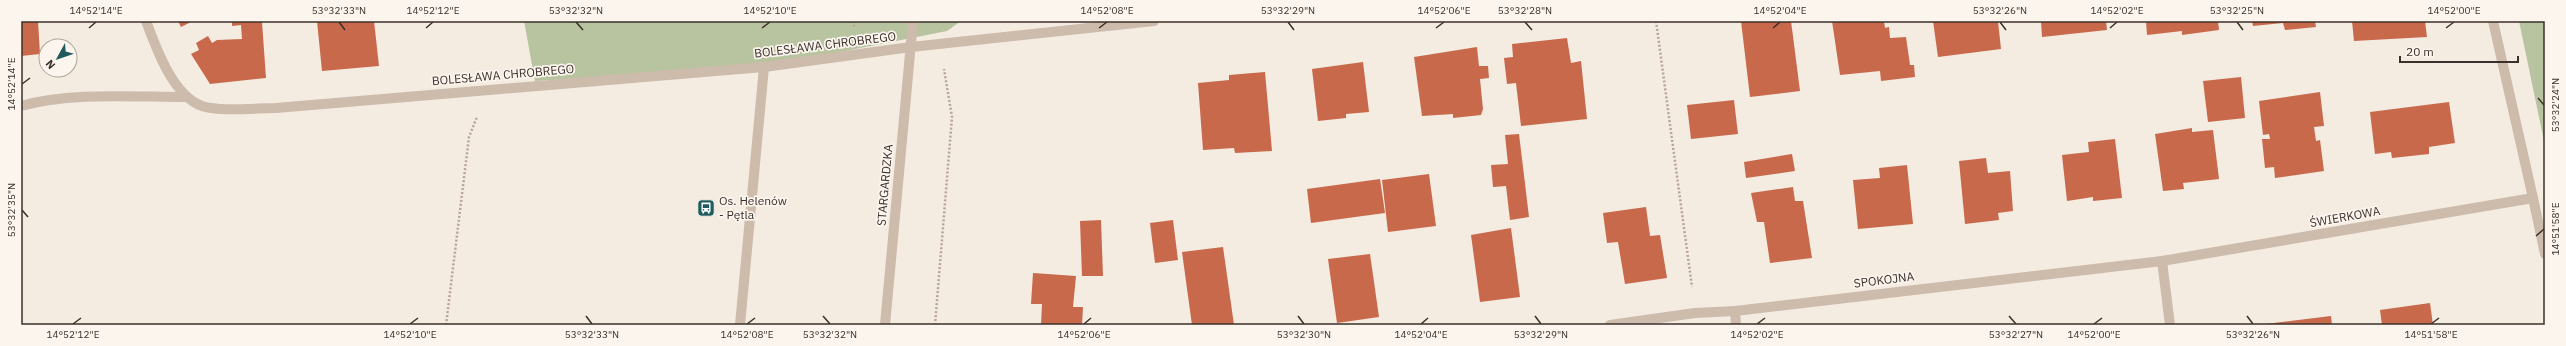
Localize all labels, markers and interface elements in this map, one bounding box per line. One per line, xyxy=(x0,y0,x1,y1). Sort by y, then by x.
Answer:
text: 14°52'14"E xyxy=(69,4,123,17)
text: 53°32'33"N xyxy=(312,4,366,17)
text: 14°52'12"E xyxy=(406,4,460,17)
text: 53°32'32"N xyxy=(549,4,603,17)
text: 14°52'10"E xyxy=(743,4,797,17)
text: 14°52'08"E xyxy=(1080,4,1134,17)
text: 53°32'29"N xyxy=(1261,4,1315,17)
text: 14°52'06"E xyxy=(1417,4,1471,17)
text: 53°32'28"N xyxy=(1498,4,1552,17)
text: 14°52'04"E xyxy=(1753,4,1807,17)
text: 53°32'26"N xyxy=(1973,4,2027,17)
text: 14°52'02"E xyxy=(2090,4,2144,17)
text: 53°32'25"N xyxy=(2210,4,2264,17)
text: 14°52'00"E xyxy=(2427,4,2481,17)
street label: BOLESŁAWA CHROBREGO xyxy=(753,28,897,61)
north arrow xyxy=(38,38,78,78)
scale bar xyxy=(2400,38,2518,64)
text: 20 m xyxy=(2406,44,2434,59)
text: 14°52'14"E xyxy=(5,57,18,111)
text: N xyxy=(42,57,58,72)
street label: BOLESŁAWA CHROBREGO xyxy=(431,61,575,88)
text: 53°32'24"N xyxy=(2549,78,2562,132)
street label: STARGARDZKA xyxy=(873,143,896,226)
text: 53°32'35"N xyxy=(5,183,18,237)
place label: Os. Helenów - Pętla xyxy=(719,193,787,222)
bus stop icon: Os. Helenów - Pętla xyxy=(696,198,716,218)
text: 14°51'58"E xyxy=(2549,202,2562,256)
street label: ŚWIERKOWA xyxy=(2308,203,2382,230)
street label: SPOKOJNA xyxy=(1853,268,1915,291)
text: 14°52'12"E xyxy=(46,328,100,341)
text: 14°52'10"E xyxy=(383,328,437,341)
text: 53°32'33"N xyxy=(565,328,619,341)
text: 14°52'08"E xyxy=(720,328,774,341)
text: 53°32'32"N xyxy=(803,328,857,341)
text: 14°52'06"E xyxy=(1057,328,1111,341)
text: 53°32'30"N xyxy=(1277,328,1331,341)
text: 14°52'04"E xyxy=(1394,328,1448,341)
text: 53°32'29"N xyxy=(1514,328,1568,341)
text: 14°52'02"E xyxy=(1730,328,1784,341)
text: 53°32'27"N xyxy=(1989,328,2043,341)
text: 14°52'00"E xyxy=(2067,328,2121,341)
text: 53°32'26"N xyxy=(2226,328,2280,341)
text: 14°51'58"E xyxy=(2404,328,2458,341)

